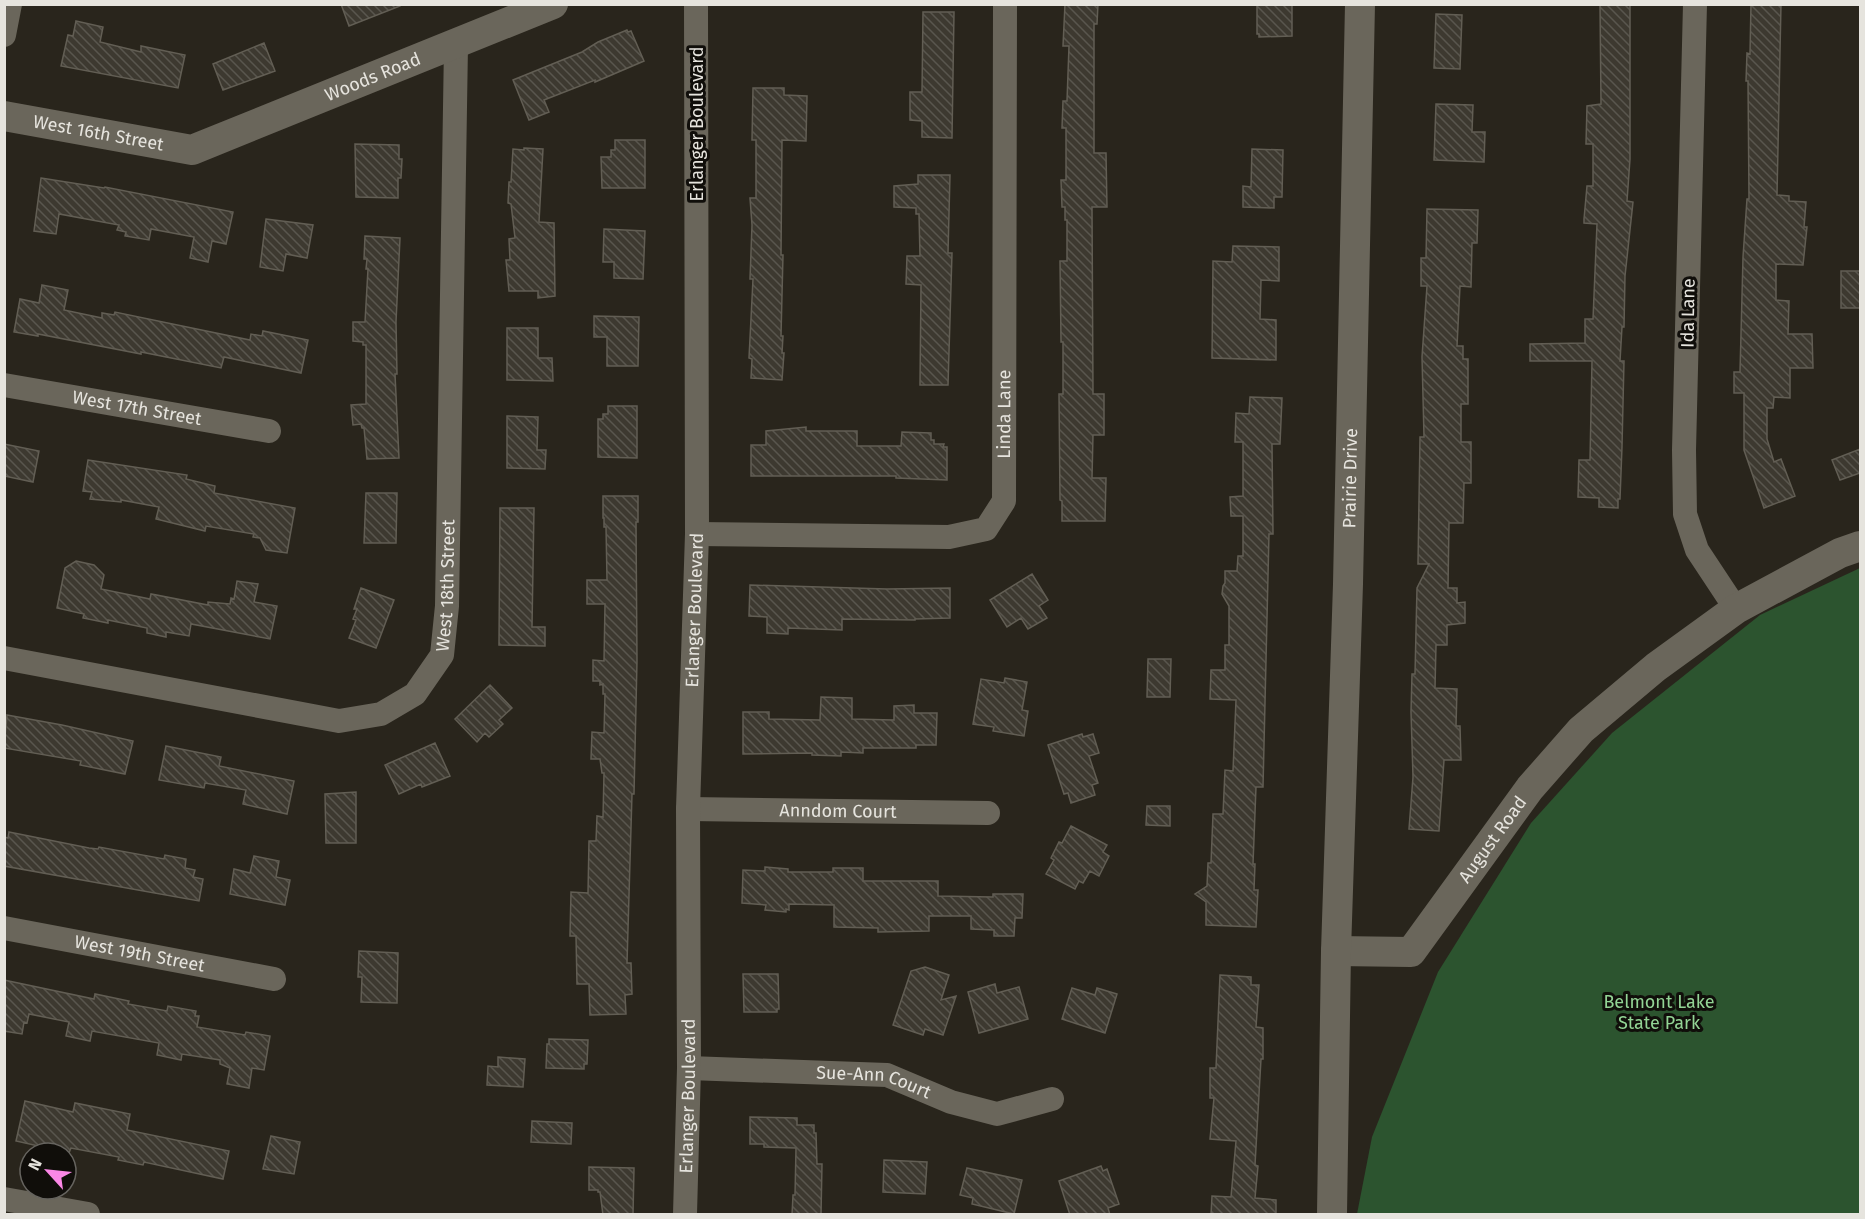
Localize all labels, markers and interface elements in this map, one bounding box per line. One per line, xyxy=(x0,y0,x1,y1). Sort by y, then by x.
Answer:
street label: Erlanger Boulevard xyxy=(686,47,708,201)
street label: Woods Road xyxy=(322,48,424,106)
street label: West 16th Street xyxy=(31,110,166,156)
street label: Ida Lane xyxy=(1676,278,1700,348)
street label: Linda Lane xyxy=(993,370,1015,459)
street label: West 17th Street xyxy=(71,386,204,430)
street label: Prairie Drive xyxy=(1338,428,1362,529)
street label: West 18th Street xyxy=(431,519,459,653)
street label: Erlanger Boulevard xyxy=(681,532,708,688)
street label: August Road xyxy=(1454,792,1531,887)
street label: Anndom Court xyxy=(779,799,897,823)
street label: West 19th Street xyxy=(73,931,207,977)
park label: Belmont Lake State Park xyxy=(1603,991,1715,1034)
street label: Erlanger Boulevard xyxy=(675,1018,700,1174)
street label: Sue-Ann Court xyxy=(816,1062,935,1103)
north arrow xyxy=(18,1141,78,1201)
text: N xyxy=(24,1155,46,1173)

